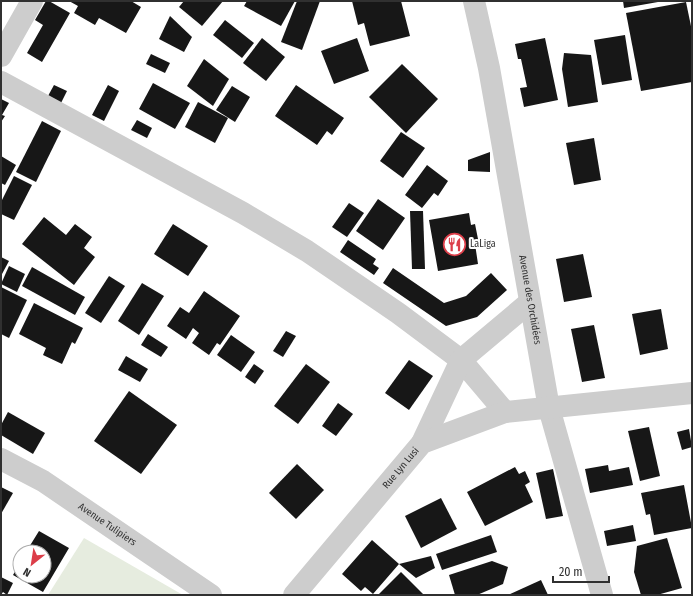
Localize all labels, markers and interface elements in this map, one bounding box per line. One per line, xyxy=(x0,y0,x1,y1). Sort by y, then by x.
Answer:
restaurant icon: LaLiga xyxy=(442,231,468,257)
place label: LaLiga xyxy=(470,238,496,250)
street label: Avenue des Orchidées xyxy=(516,254,544,345)
street label: Rue Lyn Lusi xyxy=(380,445,422,491)
street label: Avenue Tulipiers xyxy=(76,501,139,548)
north arrow xyxy=(12,544,52,584)
scale bar xyxy=(553,558,609,584)
text: N xyxy=(21,565,33,580)
text: 20 m xyxy=(559,565,583,579)

